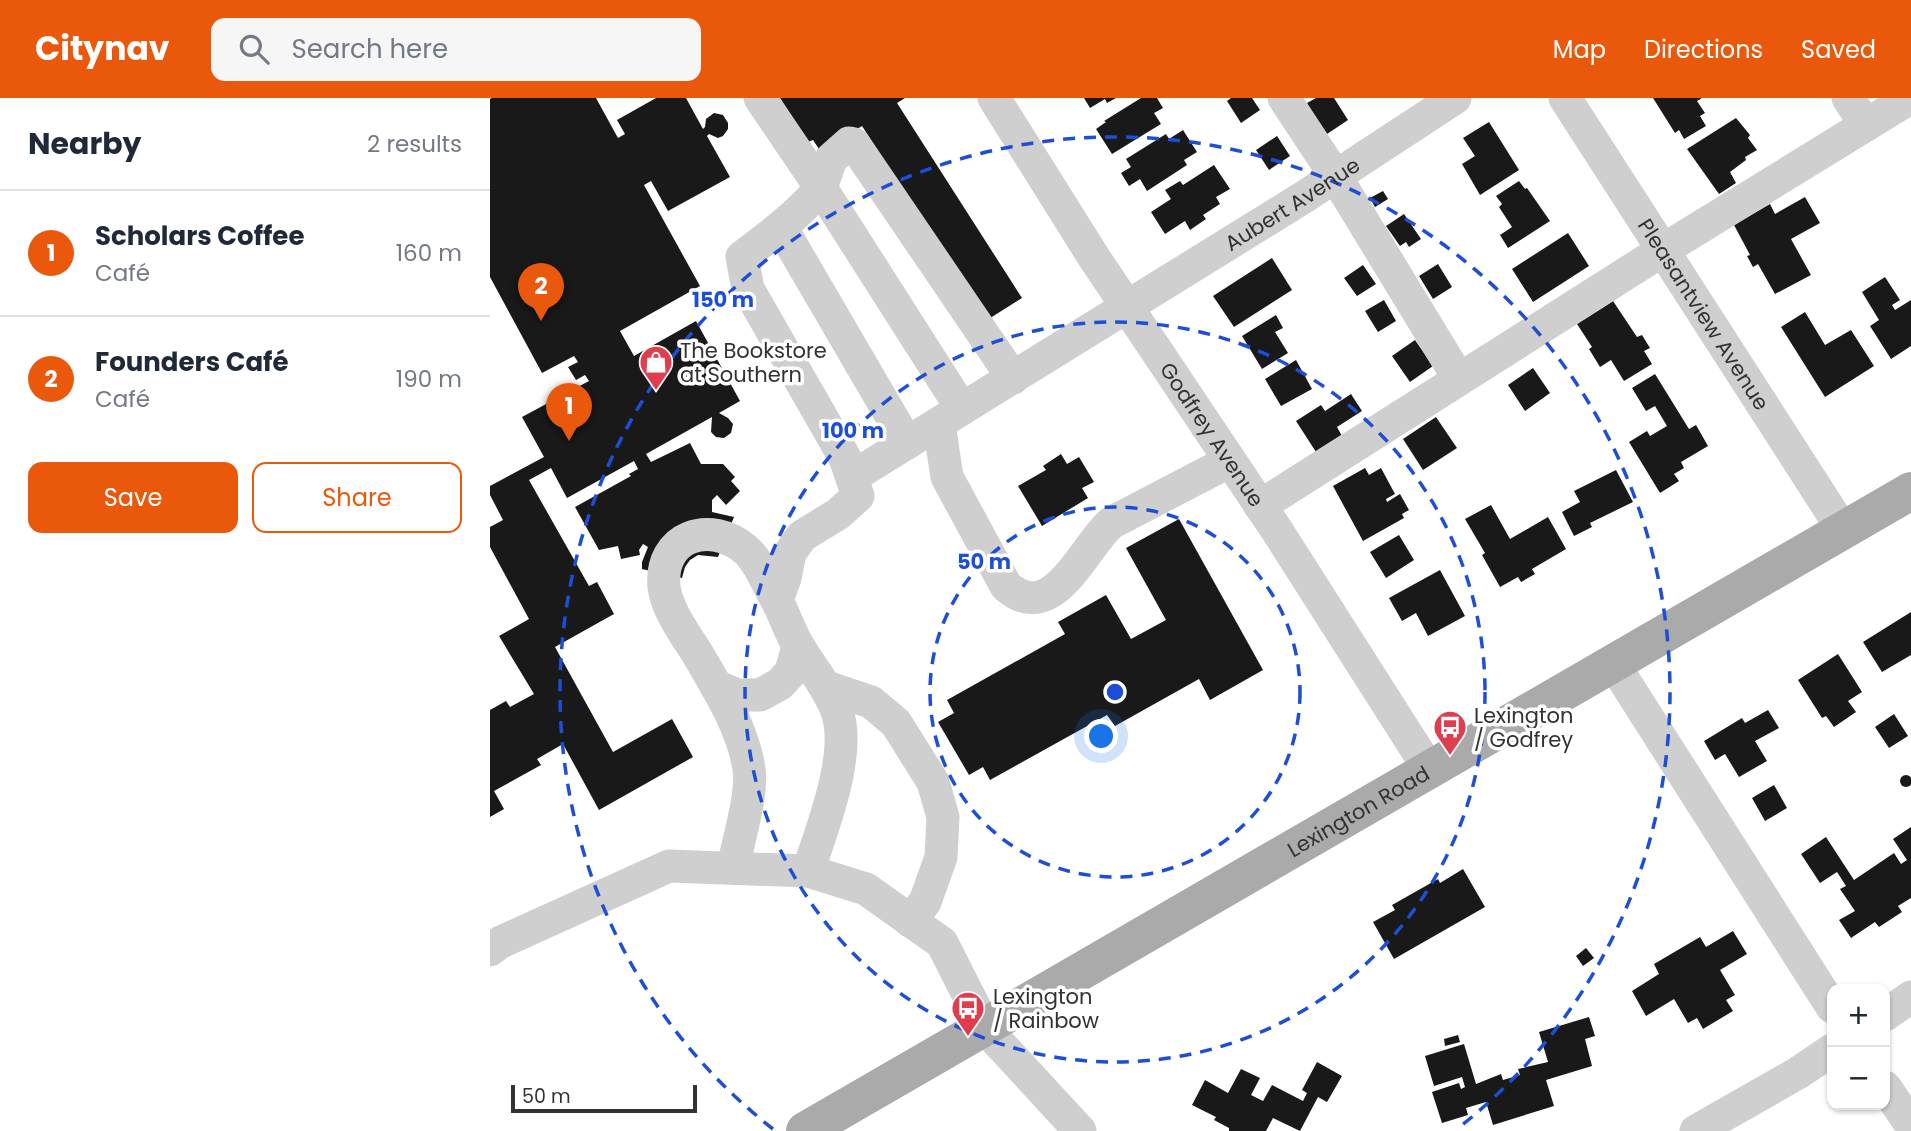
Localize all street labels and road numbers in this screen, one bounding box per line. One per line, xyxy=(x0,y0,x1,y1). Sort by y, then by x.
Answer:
street label: Aubert Avenue xyxy=(1219,150,1365,257)
street label: Pleasantview Avenue xyxy=(1632,213,1776,416)
street label: Godfrey Avenue xyxy=(1154,356,1271,512)
street label: Lexington Road xyxy=(1282,758,1434,864)

